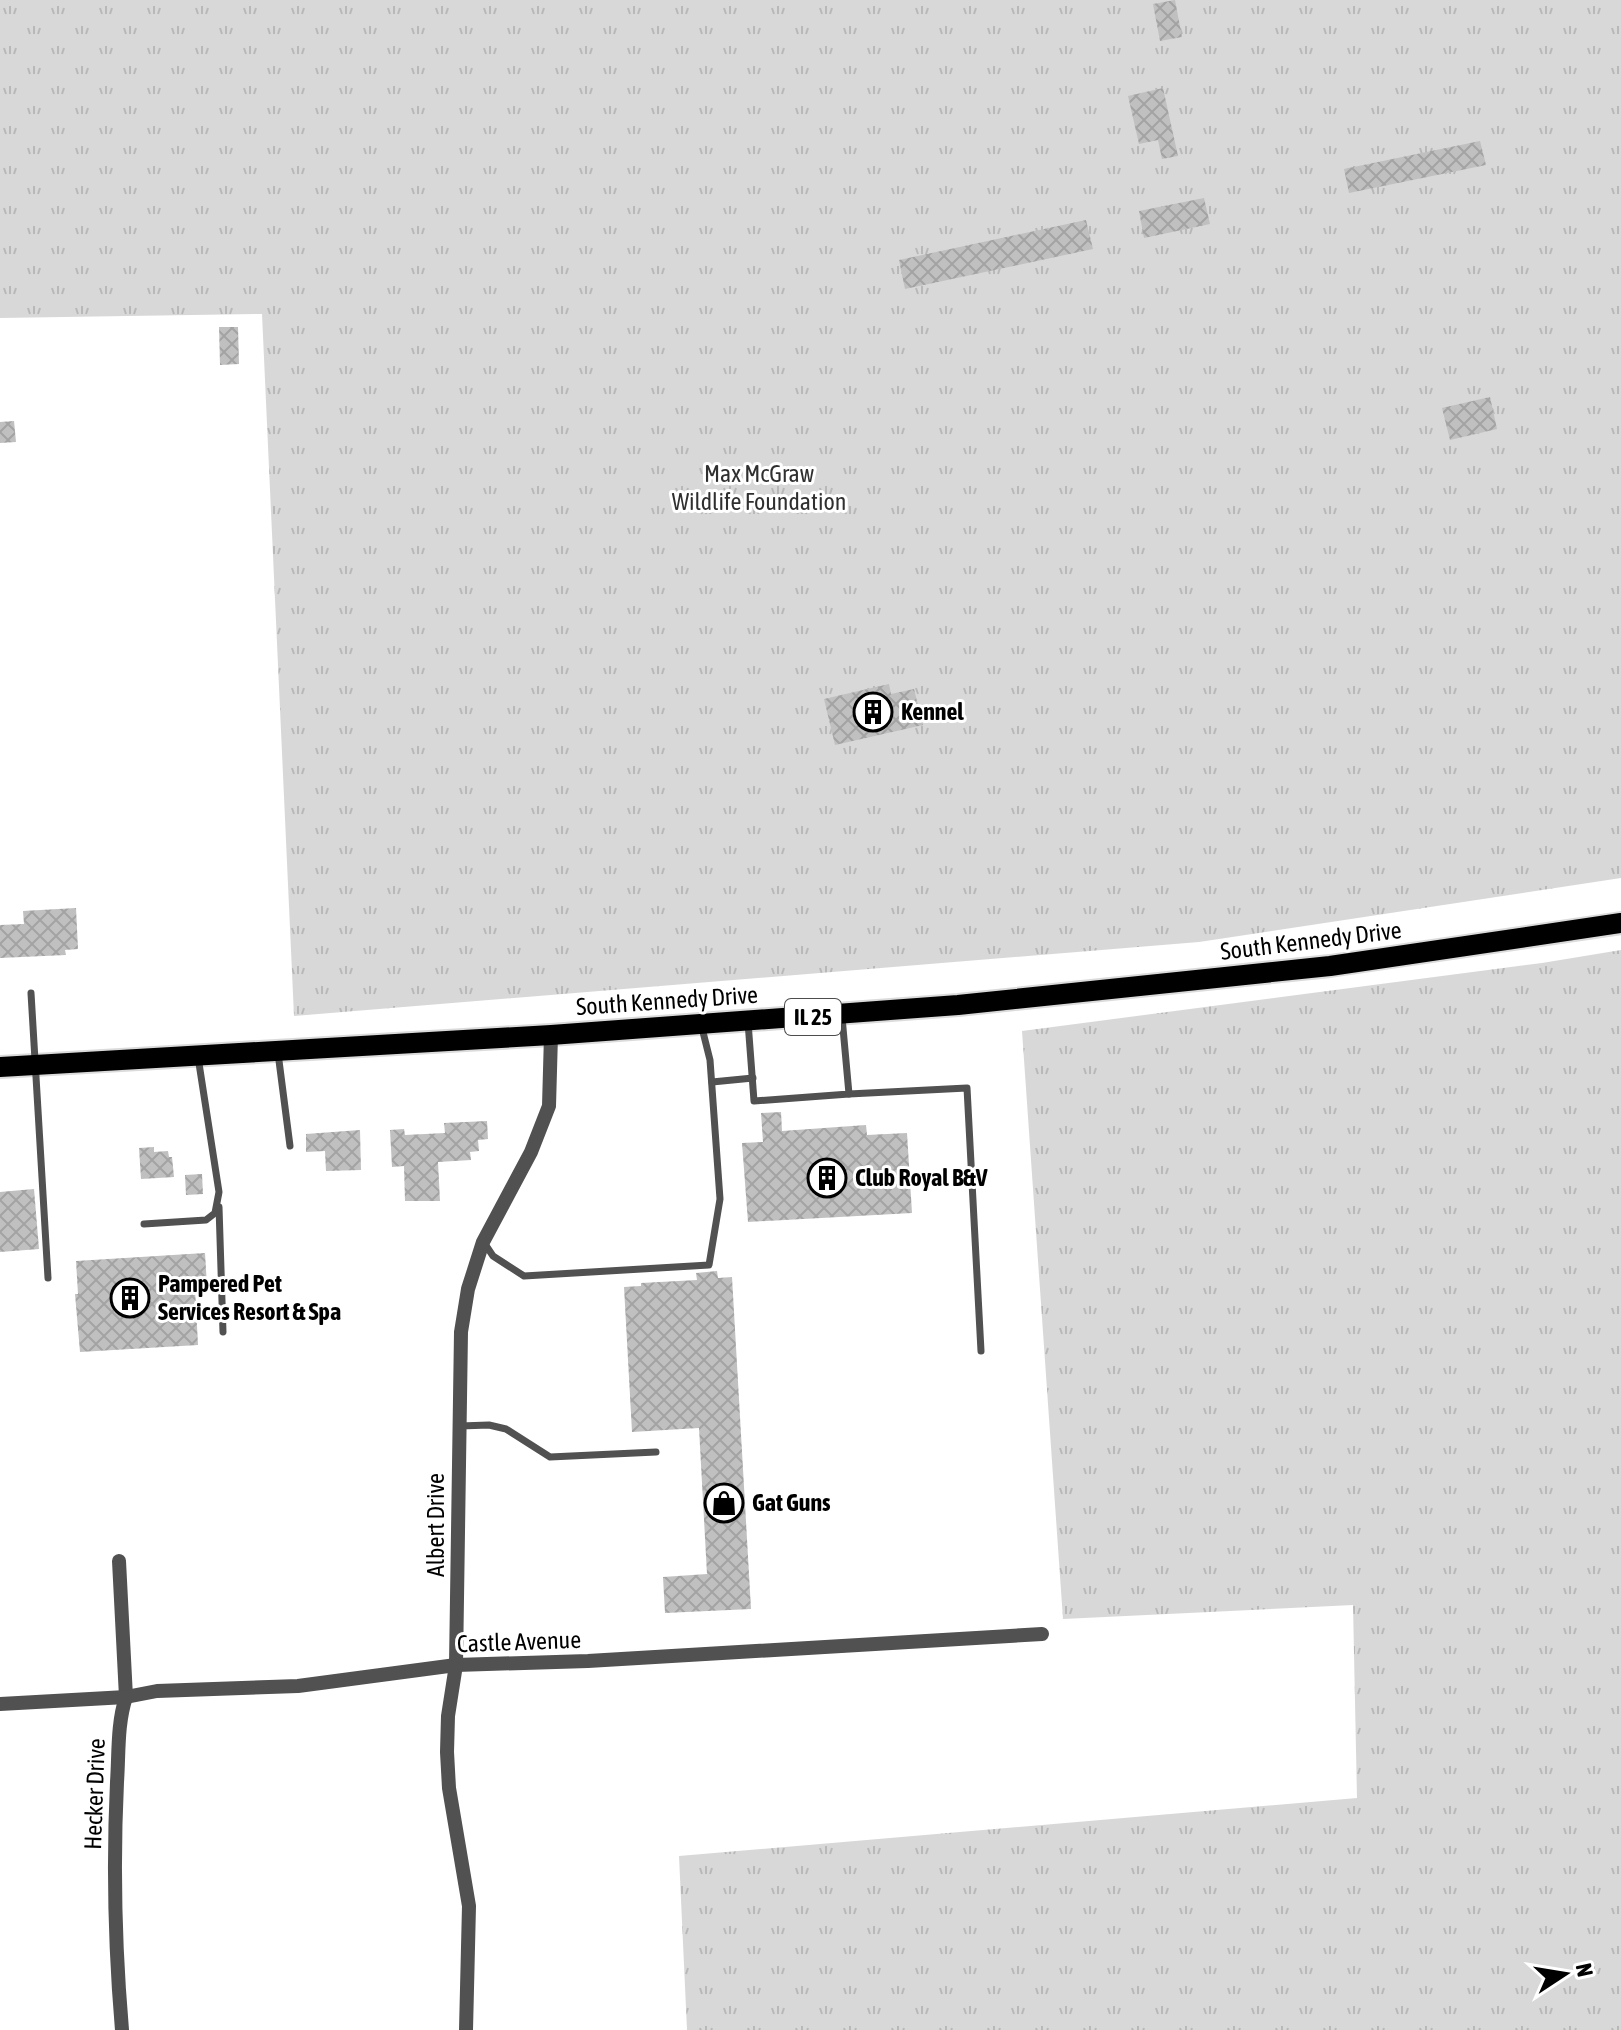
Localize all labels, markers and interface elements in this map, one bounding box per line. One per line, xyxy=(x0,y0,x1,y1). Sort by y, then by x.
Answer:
park label: Max McGraw Wildlife Foundation xyxy=(672,460,846,515)
building icon: Kennel xyxy=(852,691,894,733)
place label: Kennel xyxy=(901,698,964,725)
street label: South Kennedy Drive xyxy=(1219,916,1403,965)
street label: South Kennedy Drive xyxy=(575,981,759,1020)
road number: IL 25 xyxy=(785,999,841,1035)
building icon: Club Royal B&V xyxy=(806,1157,848,1199)
place label: Club Royal B&V xyxy=(855,1164,988,1191)
place label: Pampered Pet Services Resort & Spa xyxy=(158,1270,341,1325)
building icon: Pampered Pet Services Resort & Spa xyxy=(109,1277,151,1319)
street label: Albert Drive xyxy=(422,1473,449,1577)
shop icon: Gat Guns xyxy=(703,1482,745,1524)
place label: Gat Guns xyxy=(752,1489,831,1516)
street label: Castle Avenue xyxy=(457,1626,581,1657)
street label: Hecker Drive xyxy=(79,1738,110,1850)
north arrow xyxy=(1525,1934,1605,2014)
text: N xyxy=(1570,1961,1599,1979)

